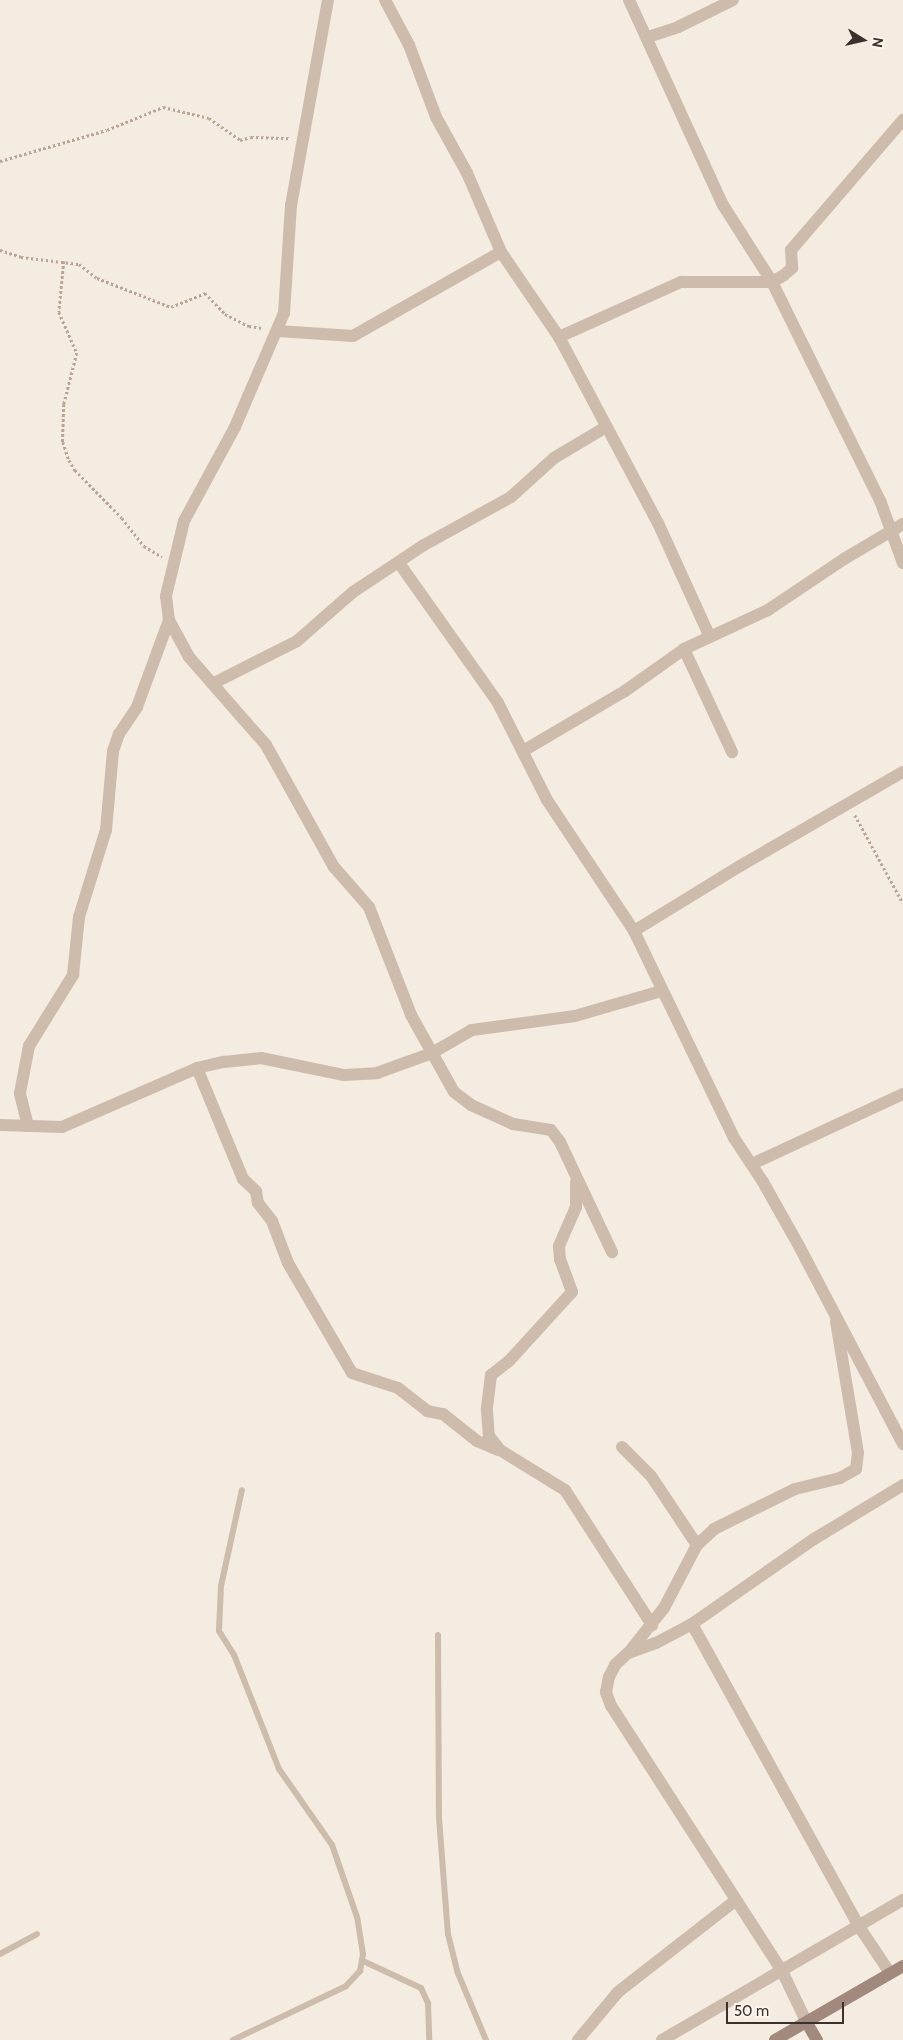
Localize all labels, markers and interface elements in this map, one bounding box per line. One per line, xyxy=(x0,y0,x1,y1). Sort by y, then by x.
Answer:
north arrow xyxy=(838,15,888,65)
text: N xyxy=(868,36,887,49)
scale bar xyxy=(728,1992,846,2024)
text: 50 m xyxy=(734,2002,769,2020)

